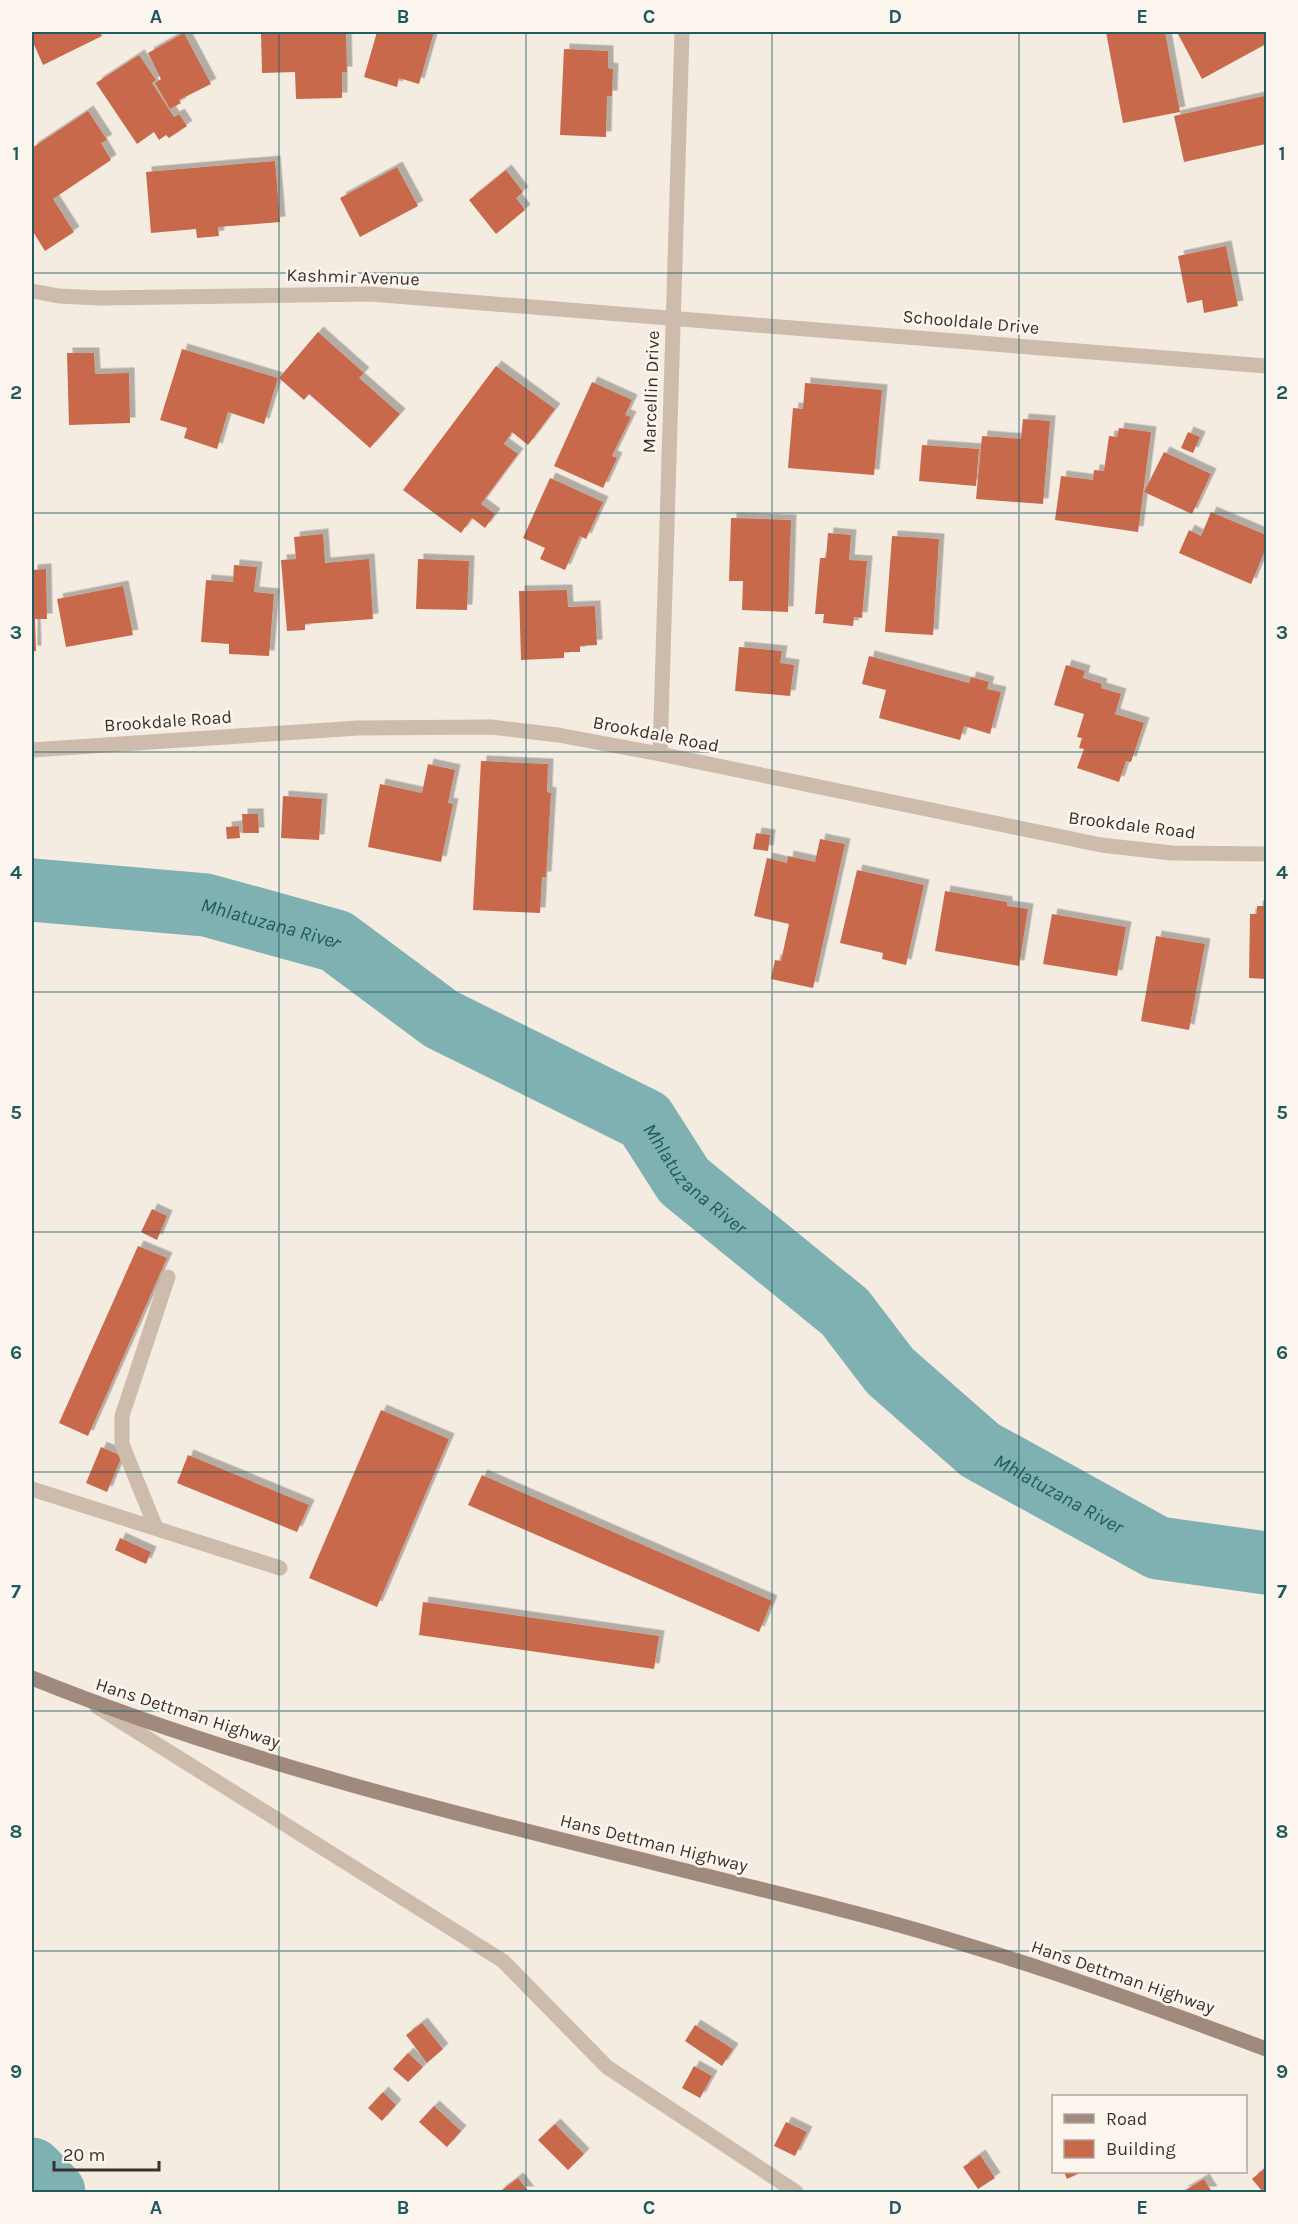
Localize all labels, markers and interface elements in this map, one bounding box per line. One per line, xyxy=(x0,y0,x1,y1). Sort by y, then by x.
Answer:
text: A xyxy=(150,5,163,28)
text: B xyxy=(397,5,409,28)
text: C xyxy=(643,5,655,28)
text: D xyxy=(888,5,902,28)
text: E xyxy=(1136,5,1148,28)
text: 1 xyxy=(12,142,20,165)
text: 1 xyxy=(1278,142,1286,165)
street label: Kashmir Avenue xyxy=(286,264,420,290)
street label: Schooldale Drive xyxy=(902,305,1040,339)
street label: Marcellin Drive xyxy=(638,330,664,454)
text: 2 xyxy=(10,381,22,404)
text: 2 xyxy=(1276,381,1288,404)
text: 3 xyxy=(10,621,22,644)
text: 3 xyxy=(1276,621,1288,644)
street label: Brookdale Road xyxy=(103,706,233,736)
street label: Brookdale Road xyxy=(591,711,721,757)
street label: Brookdale Road xyxy=(1067,806,1197,844)
text: 4 xyxy=(10,861,22,884)
text: 4 xyxy=(1276,861,1288,884)
water label: Mhlatuzana River xyxy=(198,893,348,954)
text: 5 xyxy=(10,1101,22,1124)
text: 5 xyxy=(1276,1101,1288,1124)
water label: Mhlatuzana River xyxy=(638,1119,753,1240)
text: 6 xyxy=(10,1341,22,1364)
text: 6 xyxy=(1276,1341,1288,1364)
water label: Mhlatuzana River xyxy=(990,1449,1129,1539)
text: 7 xyxy=(11,1580,21,1603)
text: 7 xyxy=(1277,1580,1287,1603)
street label: Hans Dettman Highway xyxy=(93,1673,284,1753)
street label: Hans Dettman Highway xyxy=(558,1809,751,1877)
text: 8 xyxy=(10,1820,22,1843)
text: 8 xyxy=(1276,1820,1288,1843)
street label: Hans Dettman Highway xyxy=(1028,1935,1218,2019)
text: 9 xyxy=(10,2060,22,2083)
text: 9 xyxy=(1276,2060,1288,2083)
legend xyxy=(1052,2095,1247,2173)
text: Road xyxy=(1106,2108,1147,2130)
scale bar xyxy=(54,2134,159,2172)
text: Building xyxy=(1106,2138,1176,2160)
text: 20 m xyxy=(63,2144,105,2166)
text: A xyxy=(150,2196,163,2219)
text: B xyxy=(397,2196,409,2219)
text: C xyxy=(643,2196,655,2219)
text: D xyxy=(888,2196,902,2219)
text: E xyxy=(1136,2196,1148,2219)

